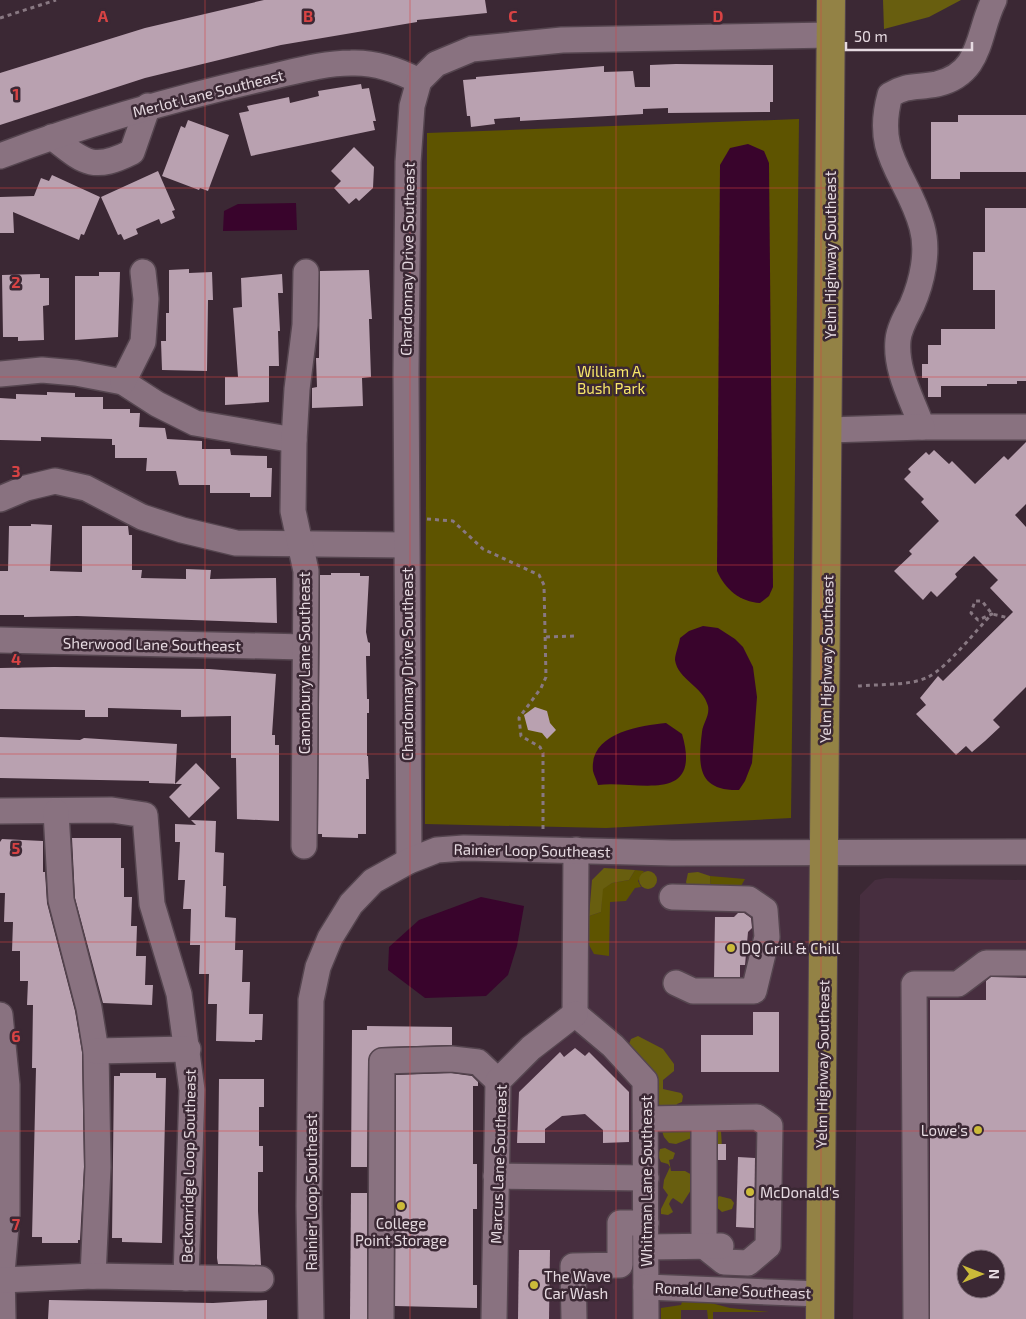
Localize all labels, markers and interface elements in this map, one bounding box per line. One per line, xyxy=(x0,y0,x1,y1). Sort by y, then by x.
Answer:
text: A xyxy=(98,6,109,25)
text: B xyxy=(303,6,313,25)
text: C xyxy=(508,6,518,25)
text: D xyxy=(713,6,724,25)
scale bar xyxy=(846,20,972,52)
text: 50 m xyxy=(854,27,888,45)
street label: Merlot Lane Southeast xyxy=(131,65,286,120)
text: 1 xyxy=(13,84,19,103)
street label: Chardonnay Drive Southeast xyxy=(396,162,418,356)
street label: Yelm Highway Southeast xyxy=(821,171,839,339)
text: 2 xyxy=(11,272,21,291)
park label: William A. Bush Park xyxy=(577,362,645,397)
text: 3 xyxy=(11,461,21,480)
street label: Chardonnay Drive Southeast xyxy=(398,567,416,761)
street label: Canonbury Lane Southeast xyxy=(295,572,313,754)
street label: Yelm Highway Southeast xyxy=(816,574,836,743)
street label: Sherwood Lane Southeast xyxy=(63,633,241,655)
text: 4 xyxy=(11,649,21,668)
text: 5 xyxy=(12,838,21,857)
street label: Rainier Loop Southeast xyxy=(453,840,611,860)
place label: DQ Grill & Chill xyxy=(741,939,841,958)
marker: DQ Grill & Chill xyxy=(725,942,737,954)
street label: Yelm Highway Southeast xyxy=(812,979,832,1148)
text: 6 xyxy=(11,1026,21,1045)
street label: Beckonridge Loop Southeast xyxy=(177,1069,199,1263)
street label: Marcus Lane Southeast xyxy=(486,1084,510,1244)
street label: Whitman Lane Southeast xyxy=(637,1095,655,1267)
street label: Rainier Loop Southeast xyxy=(302,1113,320,1271)
place label: Lowe's xyxy=(921,1121,968,1139)
marker: Lowe's xyxy=(972,1124,984,1136)
place label: McDonald's xyxy=(760,1183,840,1201)
marker: McDonald's xyxy=(744,1186,756,1198)
marker: College Point Storage xyxy=(395,1200,407,1212)
text: 7 xyxy=(12,1214,21,1233)
place label: College Point Storage xyxy=(355,1214,447,1249)
north arrow xyxy=(956,1249,1006,1299)
place label: The Wave Car Wash xyxy=(544,1267,611,1302)
text: N xyxy=(986,1269,1003,1279)
street label: Ronald Lane Southeast xyxy=(654,1278,812,1302)
marker: The Wave Car Wash xyxy=(528,1279,540,1291)

